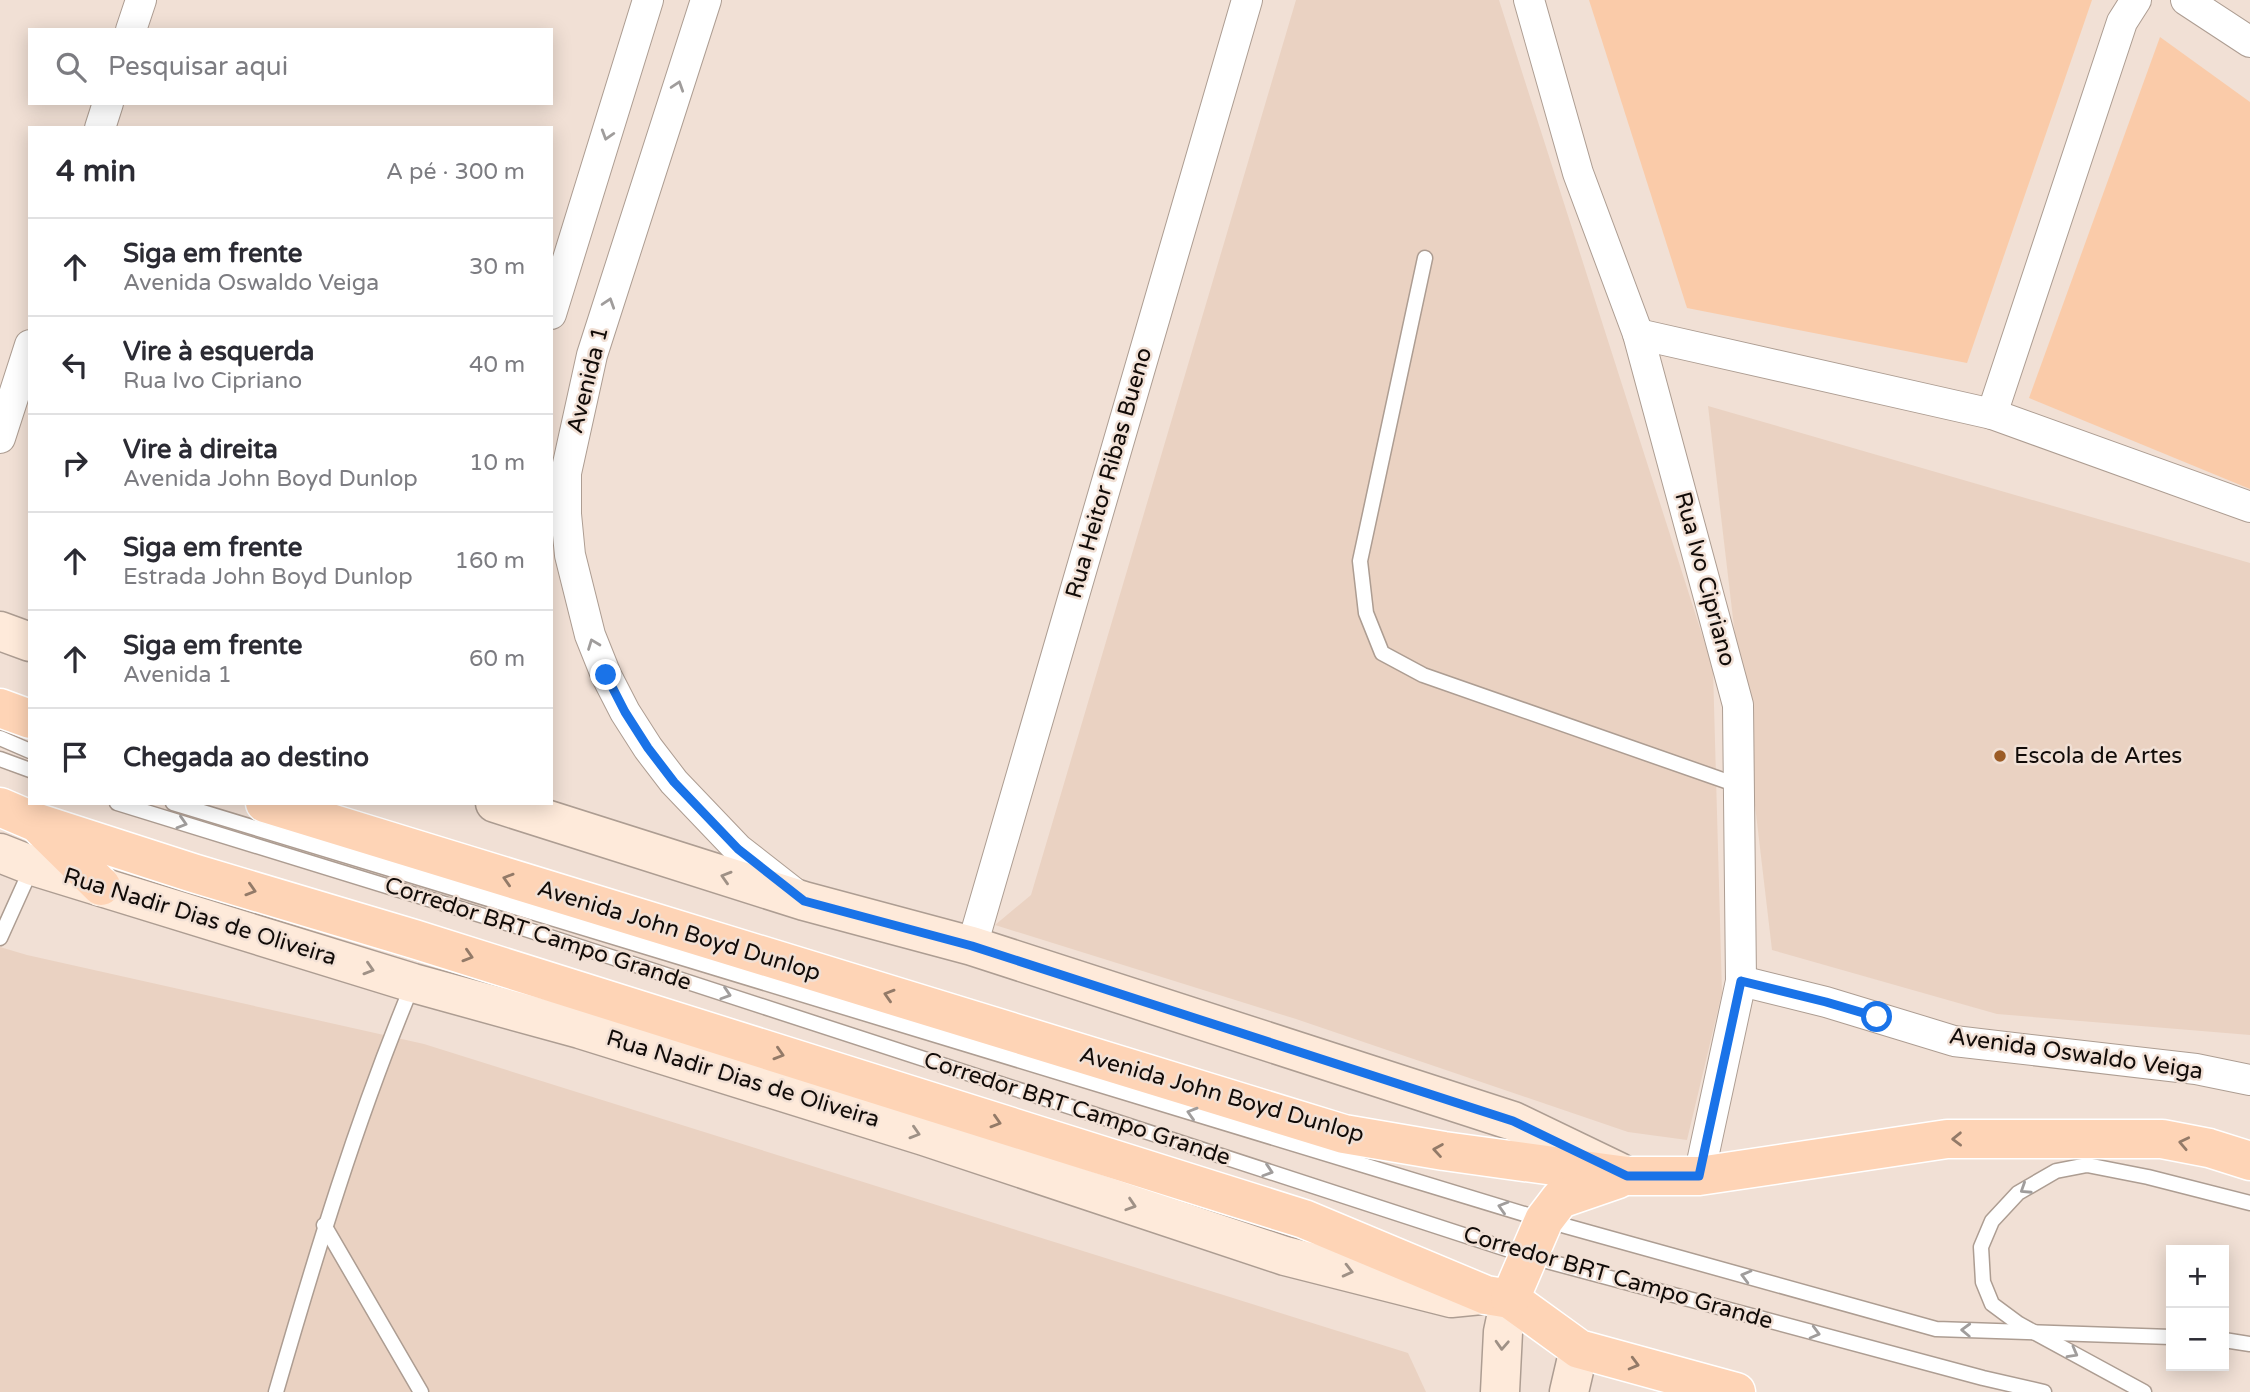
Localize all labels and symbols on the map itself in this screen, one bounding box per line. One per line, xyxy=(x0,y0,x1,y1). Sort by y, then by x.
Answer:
one-way arrow xyxy=(670,81,685,93)
one-way arrow xyxy=(600,129,615,141)
one-way arrow xyxy=(600,297,615,309)
street label: Avenida 1 xyxy=(561,324,615,436)
street label: Rua Heitor Ribas Bueno xyxy=(1060,344,1158,602)
street label: Rua Ivo Cipriano xyxy=(1668,489,1742,669)
one-way arrow xyxy=(588,639,602,651)
route end xyxy=(590,659,621,690)
place label: Escola de Artes xyxy=(2014,742,2182,770)
marker: Escola de Artes xyxy=(1992,748,2008,764)
one-way arrow xyxy=(176,815,188,830)
street label: Rua Nadir Dias de Oliveira xyxy=(60,862,340,972)
one-way arrow xyxy=(721,870,733,885)
street label: Corredor BRT Campo Grande xyxy=(381,871,695,997)
one-way arrow xyxy=(502,872,514,887)
street label: Avenida John Boyd Dunlop xyxy=(534,875,824,987)
one-way arrow xyxy=(244,882,256,897)
one-way arrow xyxy=(462,948,474,963)
one-way arrow xyxy=(362,961,374,975)
one-way arrow xyxy=(719,986,732,1000)
one-way arrow xyxy=(884,989,896,1004)
route start xyxy=(1861,1001,1892,1032)
street label: Avenida Oswaldo Veiga xyxy=(1947,1022,2205,1086)
street label: Rua Nadir Dias de Oliveira xyxy=(603,1024,883,1134)
street label: Avenida John Boyd Dunlop xyxy=(1076,1041,1368,1149)
one-way arrow xyxy=(773,1045,785,1060)
street label: Corredor BRT Campo Grande xyxy=(920,1046,1234,1172)
one-way arrow xyxy=(1186,1106,1198,1121)
one-way arrow xyxy=(989,1114,1002,1128)
one-way arrow xyxy=(908,1125,921,1139)
one-way arrow xyxy=(1951,1132,1962,1147)
one-way arrow xyxy=(2178,1137,2190,1152)
one-way arrow xyxy=(1432,1143,1444,1158)
one-way arrow xyxy=(1262,1163,1274,1178)
one-way arrow xyxy=(2020,1181,2033,1194)
one-way arrow xyxy=(1125,1196,1137,1211)
one-way arrow xyxy=(1498,1201,1510,1216)
street label: Corredor BRT Campo Grande xyxy=(1460,1220,1776,1336)
one-way arrow xyxy=(1342,1263,1354,1277)
one-way arrow xyxy=(1740,1270,1752,1284)
one-way arrow xyxy=(1961,1322,1972,1337)
one-way arrow xyxy=(1809,1325,1821,1339)
one-way arrow xyxy=(1495,1340,1510,1351)
one-way arrow xyxy=(2066,1345,2078,1358)
one-way arrow xyxy=(1627,1356,1639,1370)

